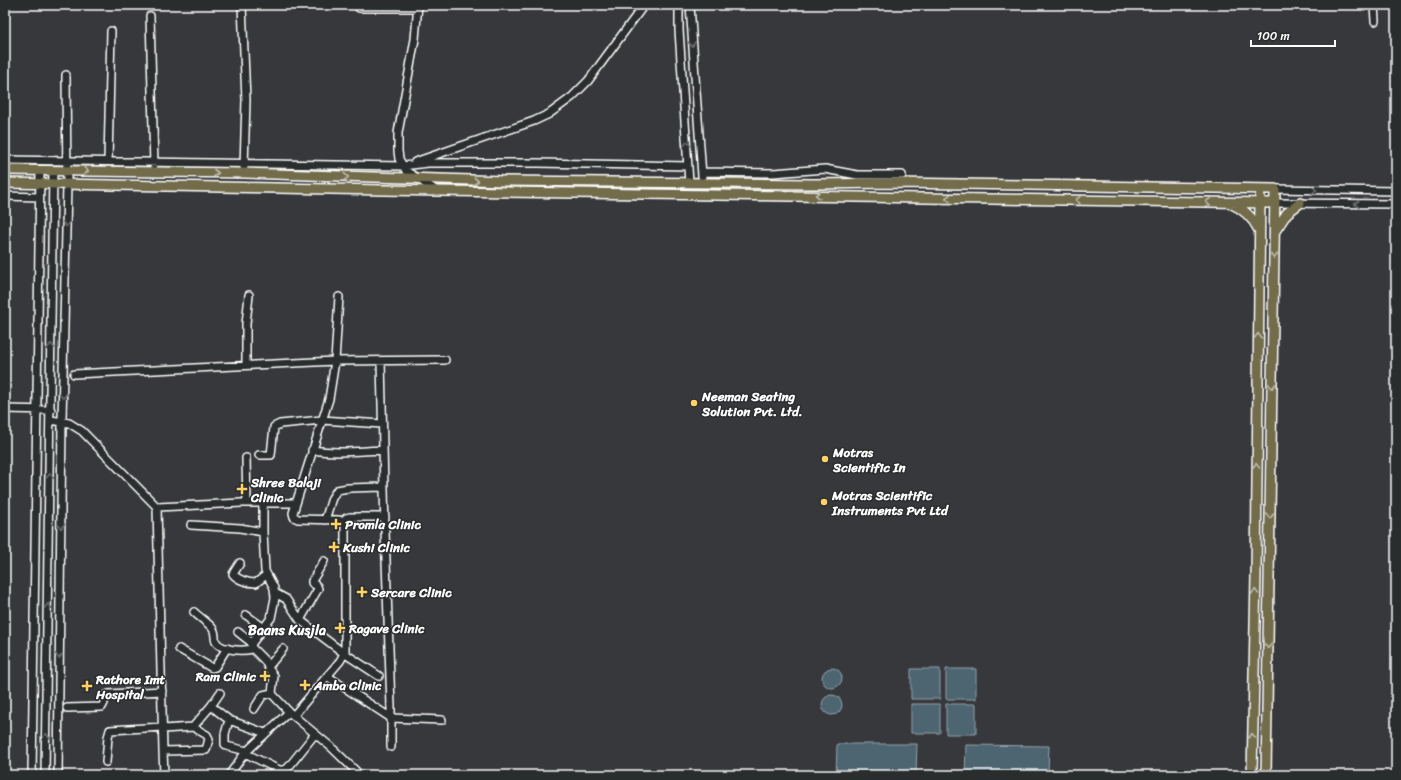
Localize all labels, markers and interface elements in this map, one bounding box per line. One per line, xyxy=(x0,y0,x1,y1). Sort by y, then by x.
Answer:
scale bar xyxy=(1251,22,1335,48)
text: 100 m xyxy=(1257,25,1290,47)
one-way arrow xyxy=(687,41,696,47)
one-way arrow xyxy=(682,141,691,147)
one-way arrow xyxy=(83,167,89,176)
one-way arrow xyxy=(213,169,219,177)
one-way arrow xyxy=(343,173,349,181)
one-way arrow xyxy=(473,176,479,185)
one-way arrow xyxy=(1311,186,1317,194)
one-way arrow xyxy=(815,191,821,199)
one-way arrow xyxy=(945,194,951,202)
one-way arrow xyxy=(1075,196,1081,204)
one-way arrow xyxy=(1205,198,1211,206)
one-way arrow xyxy=(1354,200,1360,208)
one-way arrow xyxy=(62,221,71,227)
one-way arrow xyxy=(1270,253,1278,259)
one-way arrow xyxy=(1254,333,1262,339)
one-way arrow xyxy=(47,343,55,349)
one-way arrow xyxy=(1268,383,1276,389)
place label: Neeman Seating Solution Pvt. Ltd. xyxy=(701,385,803,423)
one-way arrow xyxy=(59,393,67,399)
marker: Neeman Seating Solution Pvt. Ltd. xyxy=(689,398,699,408)
place label: Motras Scientific In xyxy=(832,441,906,479)
marker: Motras Scientific In xyxy=(820,454,830,464)
one-way arrow xyxy=(1252,463,1260,469)
place label: Shree Balaji Clinic xyxy=(250,471,322,509)
one-way arrow xyxy=(46,473,54,479)
marker: Shree Balaji Clinic xyxy=(236,483,248,495)
place label: Motras Scientific Instruments Pvt Ltd xyxy=(831,484,949,522)
marker: Motras Scientific Instruments Pvt Ltd xyxy=(819,497,829,507)
place label: Promla Clinic xyxy=(345,513,421,536)
one-way arrow xyxy=(1266,513,1274,519)
marker: Promla Clinic xyxy=(330,518,342,530)
one-way arrow xyxy=(57,523,65,529)
place label: Kushi Clinic xyxy=(342,536,411,559)
marker: Kushi Clinic xyxy=(328,541,340,553)
place label: Sercare Clinic xyxy=(370,581,452,604)
marker: Sercare Clinic xyxy=(356,586,368,598)
one-way arrow xyxy=(1251,589,1259,595)
one-way arrow xyxy=(44,603,52,609)
place label: Ragave Clinic xyxy=(348,617,425,640)
district label: Baans Kusjla xyxy=(248,618,326,643)
marker: Ragave Clinic xyxy=(334,622,346,634)
one-way arrow xyxy=(1264,643,1272,649)
one-way arrow xyxy=(55,653,63,659)
place label: Ram Clinic xyxy=(195,665,257,688)
place label: Rathore Imt Hospital xyxy=(95,668,166,706)
marker: Ram Clinic xyxy=(259,670,271,682)
place label: Amba Clinic xyxy=(313,674,382,697)
marker: Amba Clinic xyxy=(299,679,311,691)
marker: Rathore Imt Hospital xyxy=(81,680,93,692)
one-way arrow xyxy=(41,733,50,739)
one-way arrow xyxy=(1248,733,1257,739)

